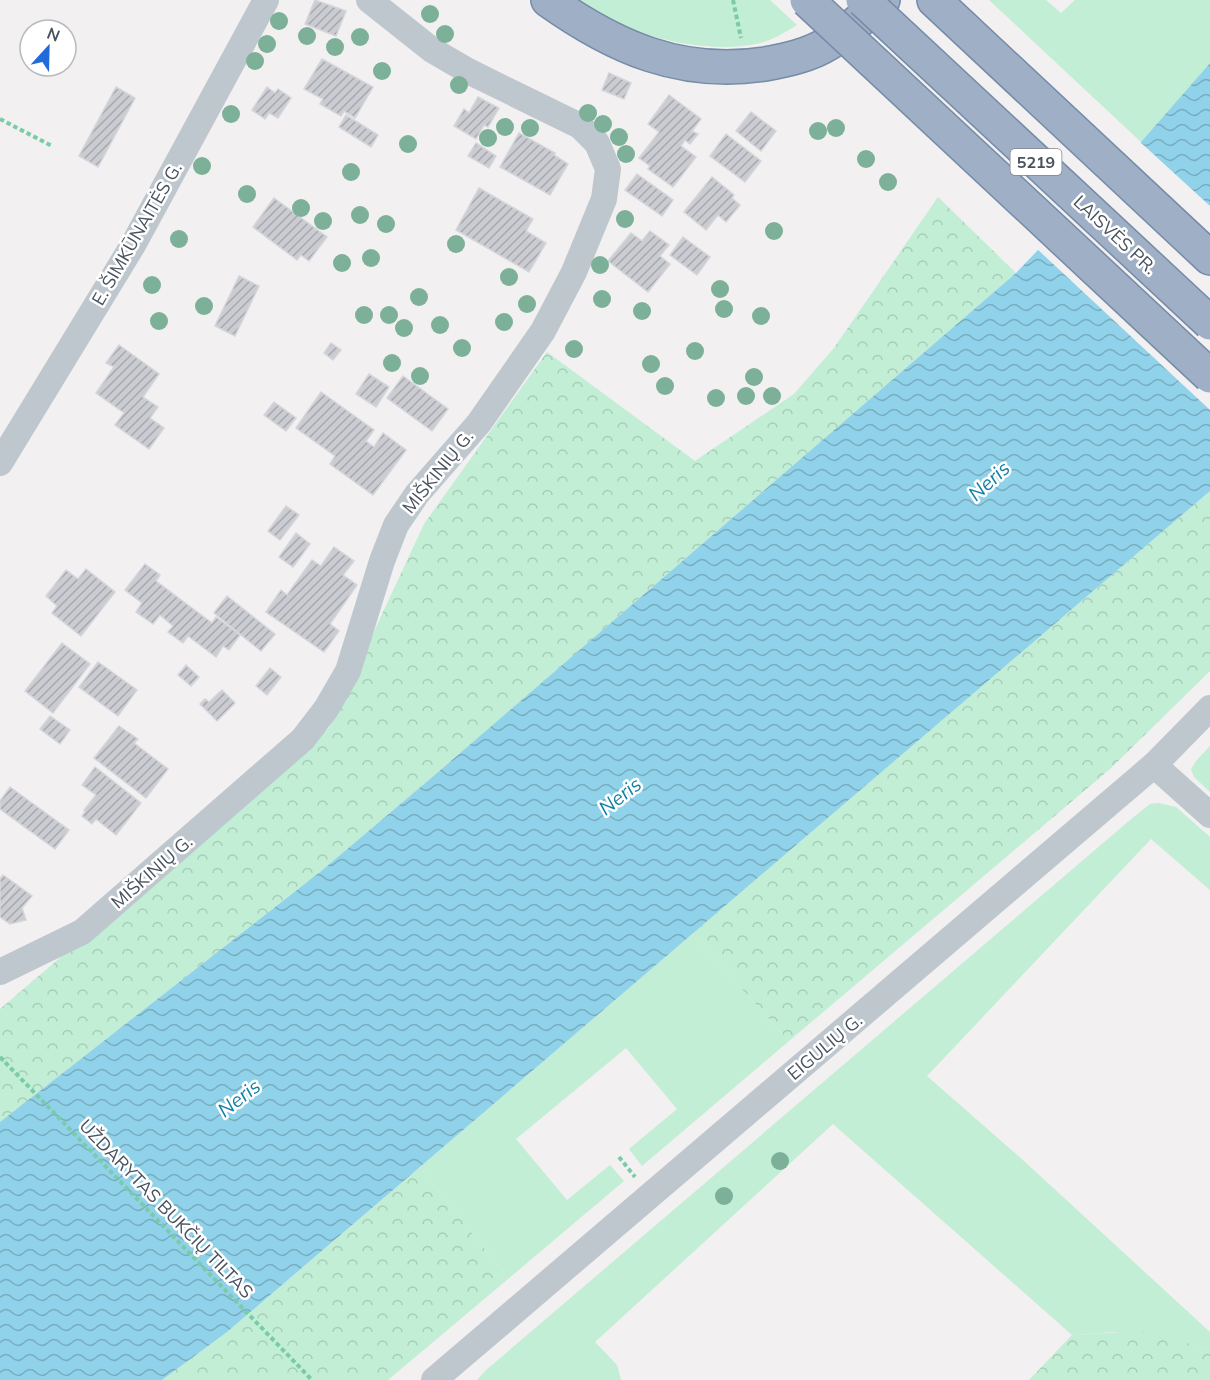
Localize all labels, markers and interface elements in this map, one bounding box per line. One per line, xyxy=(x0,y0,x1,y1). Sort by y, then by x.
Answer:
north arrow xyxy=(18,18,78,78)
text: N xyxy=(44,23,63,46)
road number: 5219 xyxy=(1010,149,1062,175)
street label: E. ŠIMKŪNAITĖS G. xyxy=(86,158,187,309)
street label: LAISVĖS PR. xyxy=(1069,190,1162,279)
street label: MIŠKINIŲ G. xyxy=(397,425,478,518)
water label: Neris xyxy=(963,455,1015,506)
water label: Neris xyxy=(593,771,646,820)
street label: MIŠKINIŲ G. xyxy=(106,830,197,913)
street label: EIGULIŲ G. xyxy=(782,1009,867,1085)
water label: Neris xyxy=(212,1073,265,1122)
street label: UŽDARYTAS BUKČIŲ TILTAS xyxy=(75,1114,258,1303)

